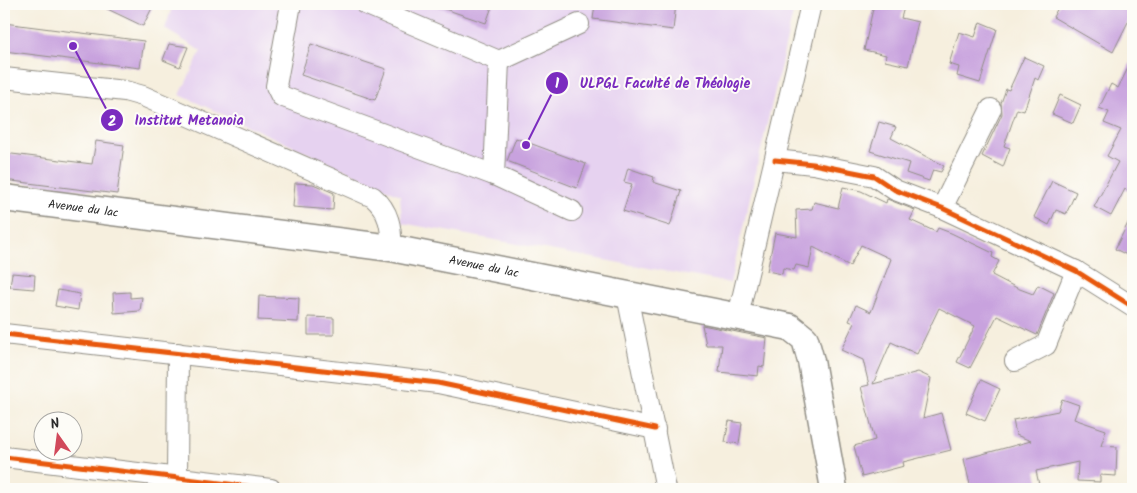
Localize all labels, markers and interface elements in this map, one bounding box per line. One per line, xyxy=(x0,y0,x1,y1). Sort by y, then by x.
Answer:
callout: ULPGL Faculté de Théologie xyxy=(545,69,760,98)
text: 1 xyxy=(555,72,560,96)
text: ULPGL Faculté de Théologie xyxy=(580,73,750,95)
callout: Institut Metanoia xyxy=(100,106,254,135)
text: 2 xyxy=(108,110,117,134)
text: Institut Metanoia xyxy=(134,110,244,132)
street label: Avenue du lac xyxy=(47,194,120,222)
street label: Avenue du lac xyxy=(447,250,521,283)
north arrow xyxy=(32,410,82,460)
text: N xyxy=(48,413,62,436)

